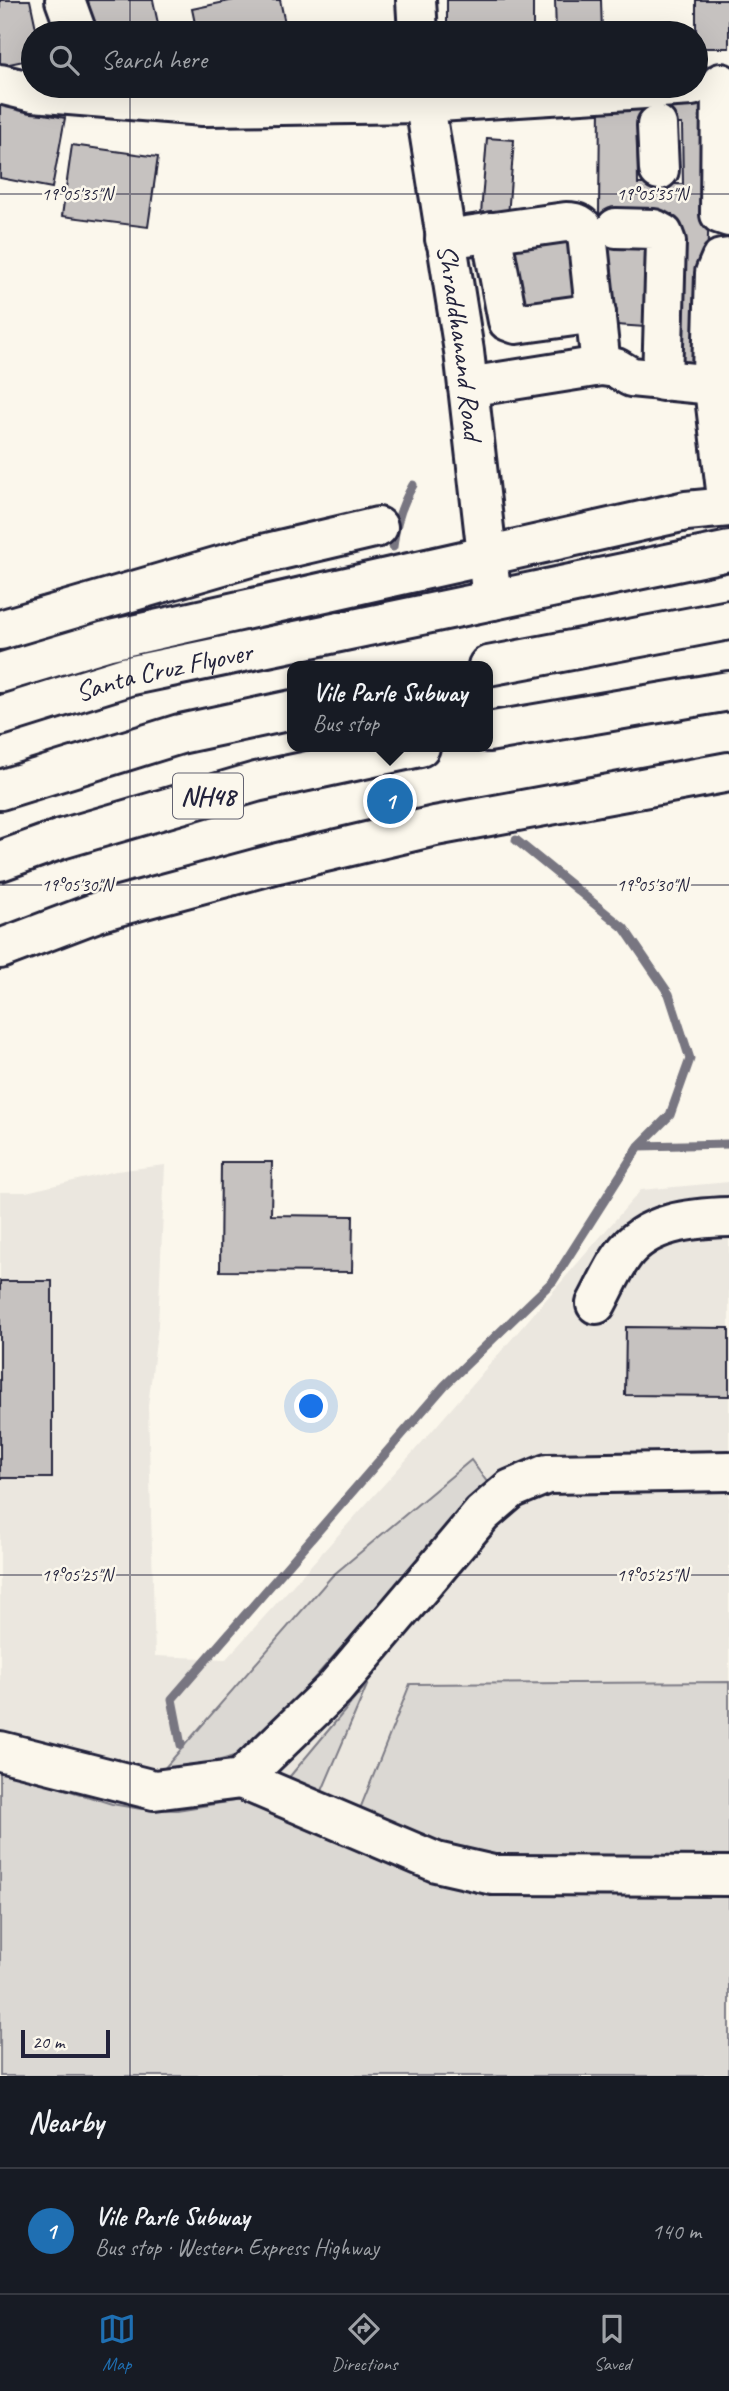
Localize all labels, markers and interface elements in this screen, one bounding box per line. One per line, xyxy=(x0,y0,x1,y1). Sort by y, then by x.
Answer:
search box xyxy=(21,21,708,98)
icon: search xyxy=(45,41,83,79)
text: Search here xyxy=(101,43,207,76)
text: 19°05'35"N xyxy=(42,183,116,205)
text: 19°05'35"N xyxy=(617,183,691,205)
street label: Shraddhanand Road xyxy=(430,242,492,446)
street label: Santa Cruz Flyover xyxy=(71,633,257,709)
popup xyxy=(287,661,493,752)
text: Vile Parle Subway xyxy=(313,676,467,709)
text: Bus stop xyxy=(313,709,379,738)
road number: NH48 xyxy=(173,774,243,818)
pin: 1 xyxy=(367,775,413,827)
text: 19°05'30"N xyxy=(42,874,116,896)
text: 19°05'30"N xyxy=(617,874,691,896)
your location xyxy=(294,1389,328,1423)
text: 19°05'25"N xyxy=(42,1564,116,1586)
text: 19°05'25"N xyxy=(617,1564,691,1586)
scale bar xyxy=(21,2027,110,2059)
text: 20 m xyxy=(32,2030,64,2054)
text: Nearby xyxy=(28,2103,104,2141)
text: Vile Parle Subway xyxy=(95,2200,249,2233)
text: 1 xyxy=(46,2217,56,2246)
text: 140 m xyxy=(652,2217,701,2246)
text: Bus stop · Western Express Highway xyxy=(95,2233,379,2262)
tab: Map xyxy=(98,2310,136,2376)
tab: Directions xyxy=(331,2310,398,2376)
tab: Saved xyxy=(593,2310,631,2376)

